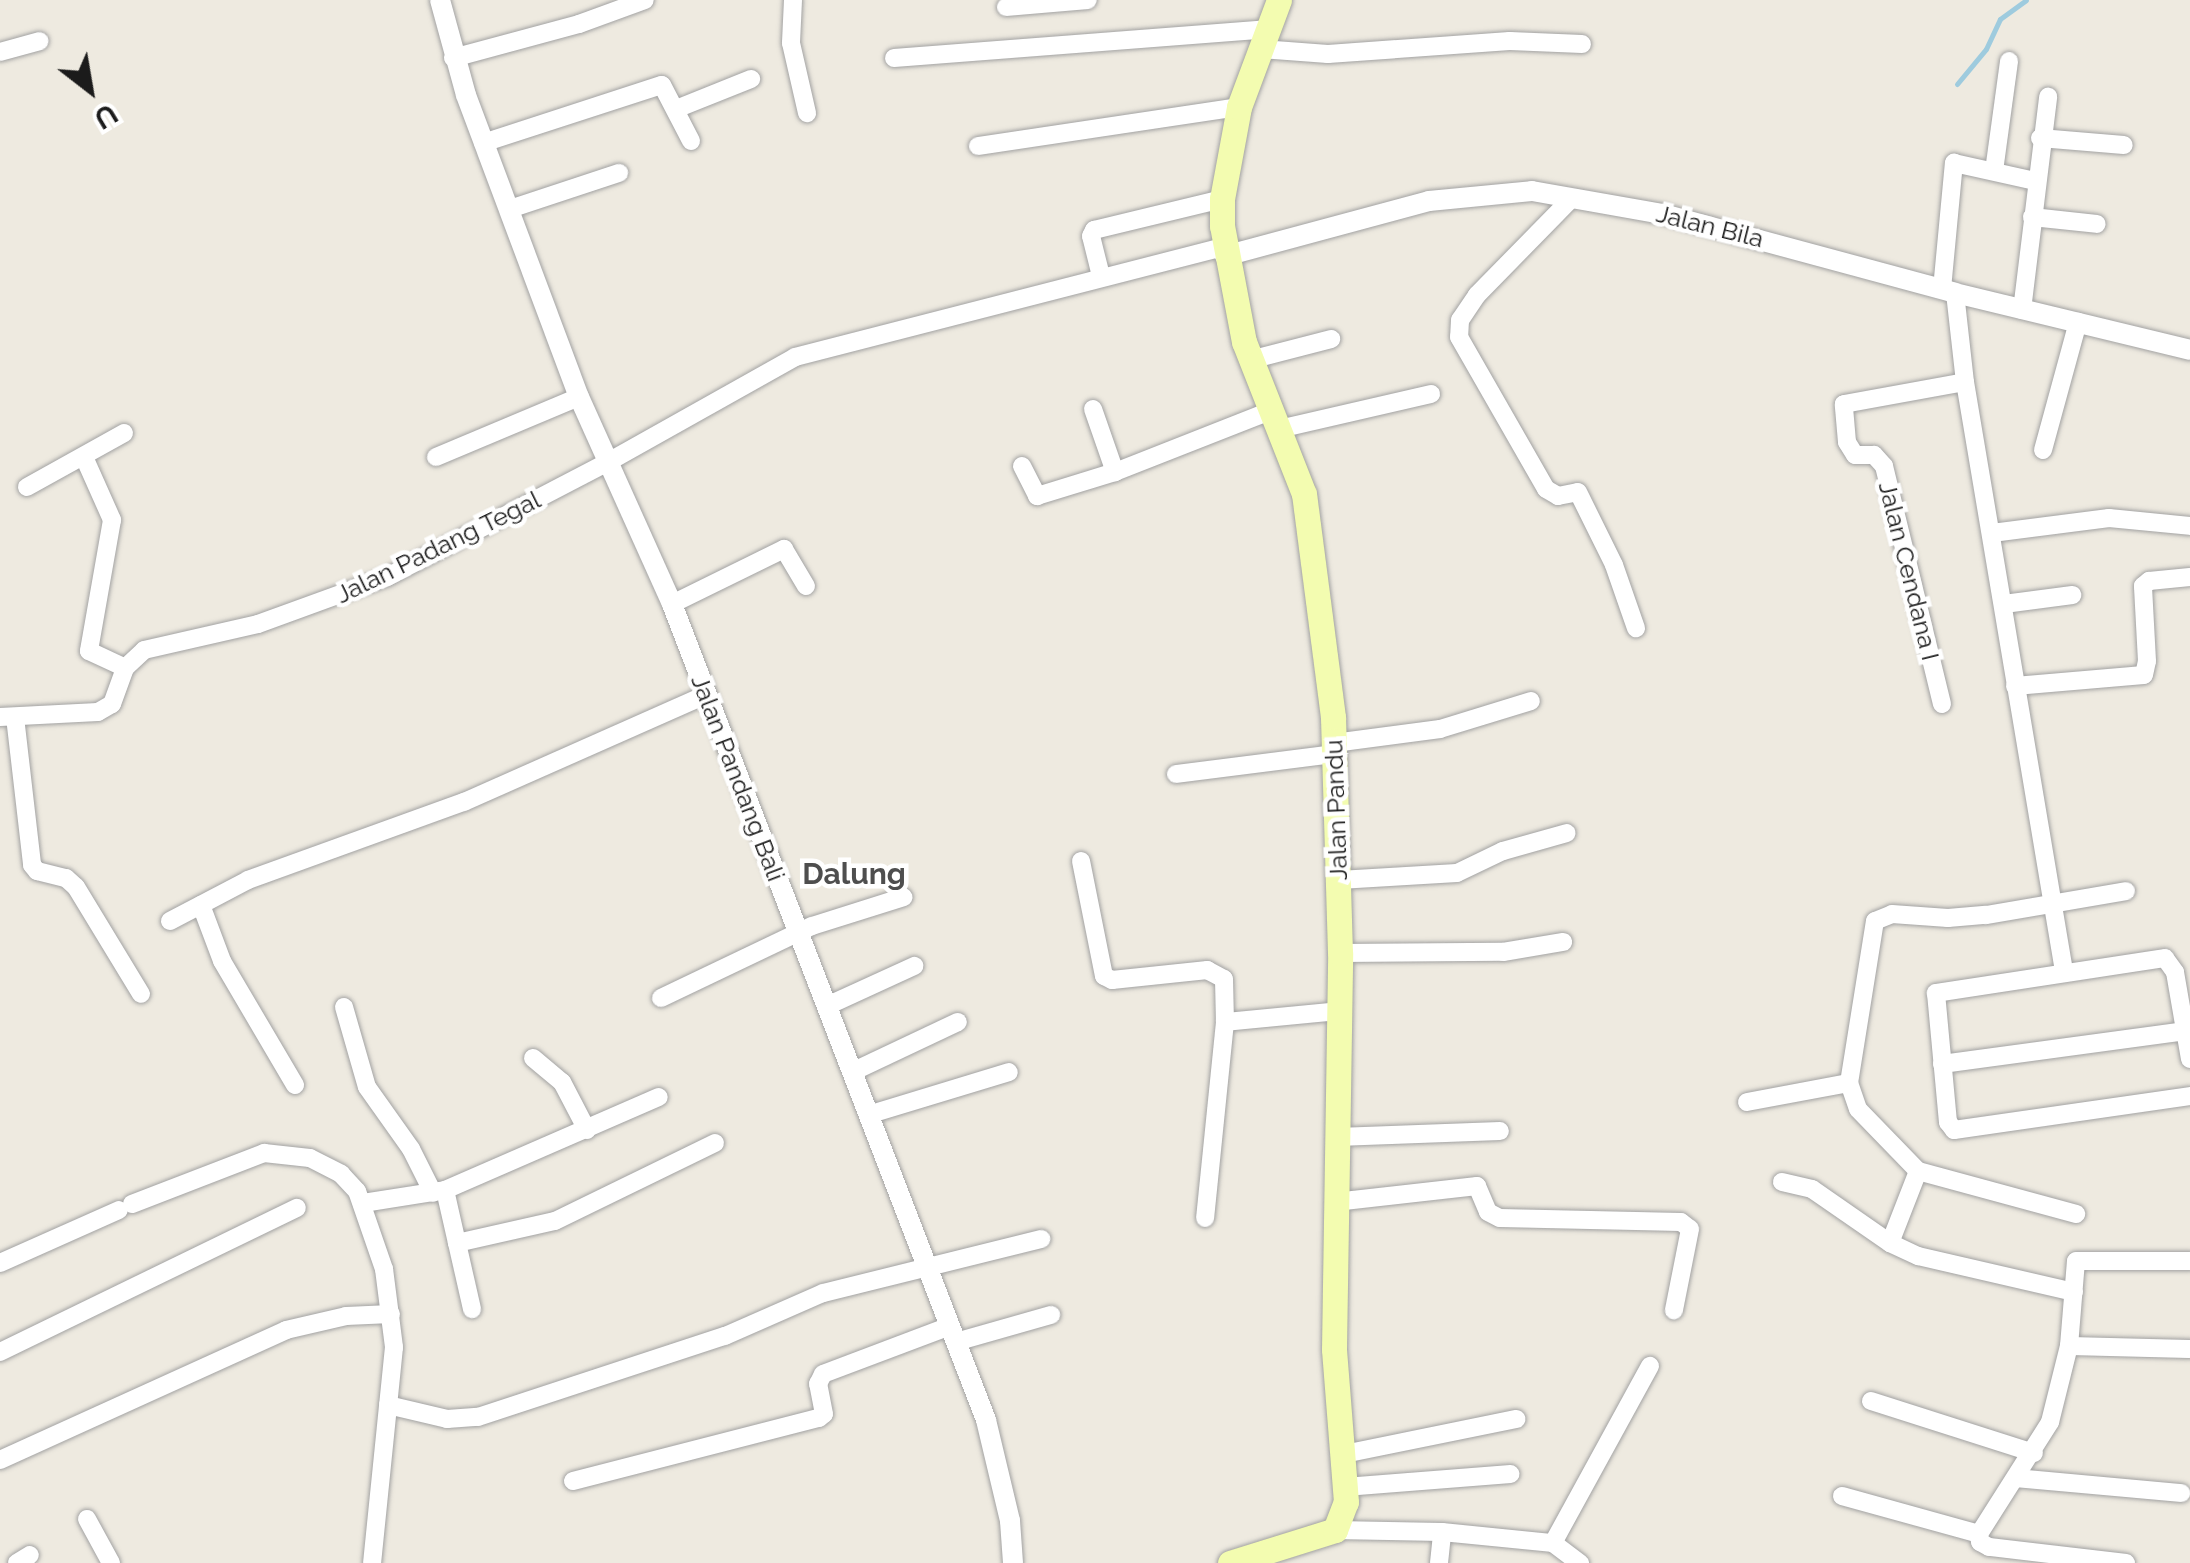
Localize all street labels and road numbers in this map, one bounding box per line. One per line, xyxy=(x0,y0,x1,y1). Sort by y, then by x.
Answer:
street label: Jalan Bila xyxy=(1653,198,1767,254)
street label: Jalan Cendana I xyxy=(1872,479,1946,663)
street label: Jalan Padang Tegal xyxy=(331,484,545,610)
street label: Jalan Pandang Bali xyxy=(685,671,791,885)
street label: Jalan Pandu xyxy=(1319,739,1353,881)

